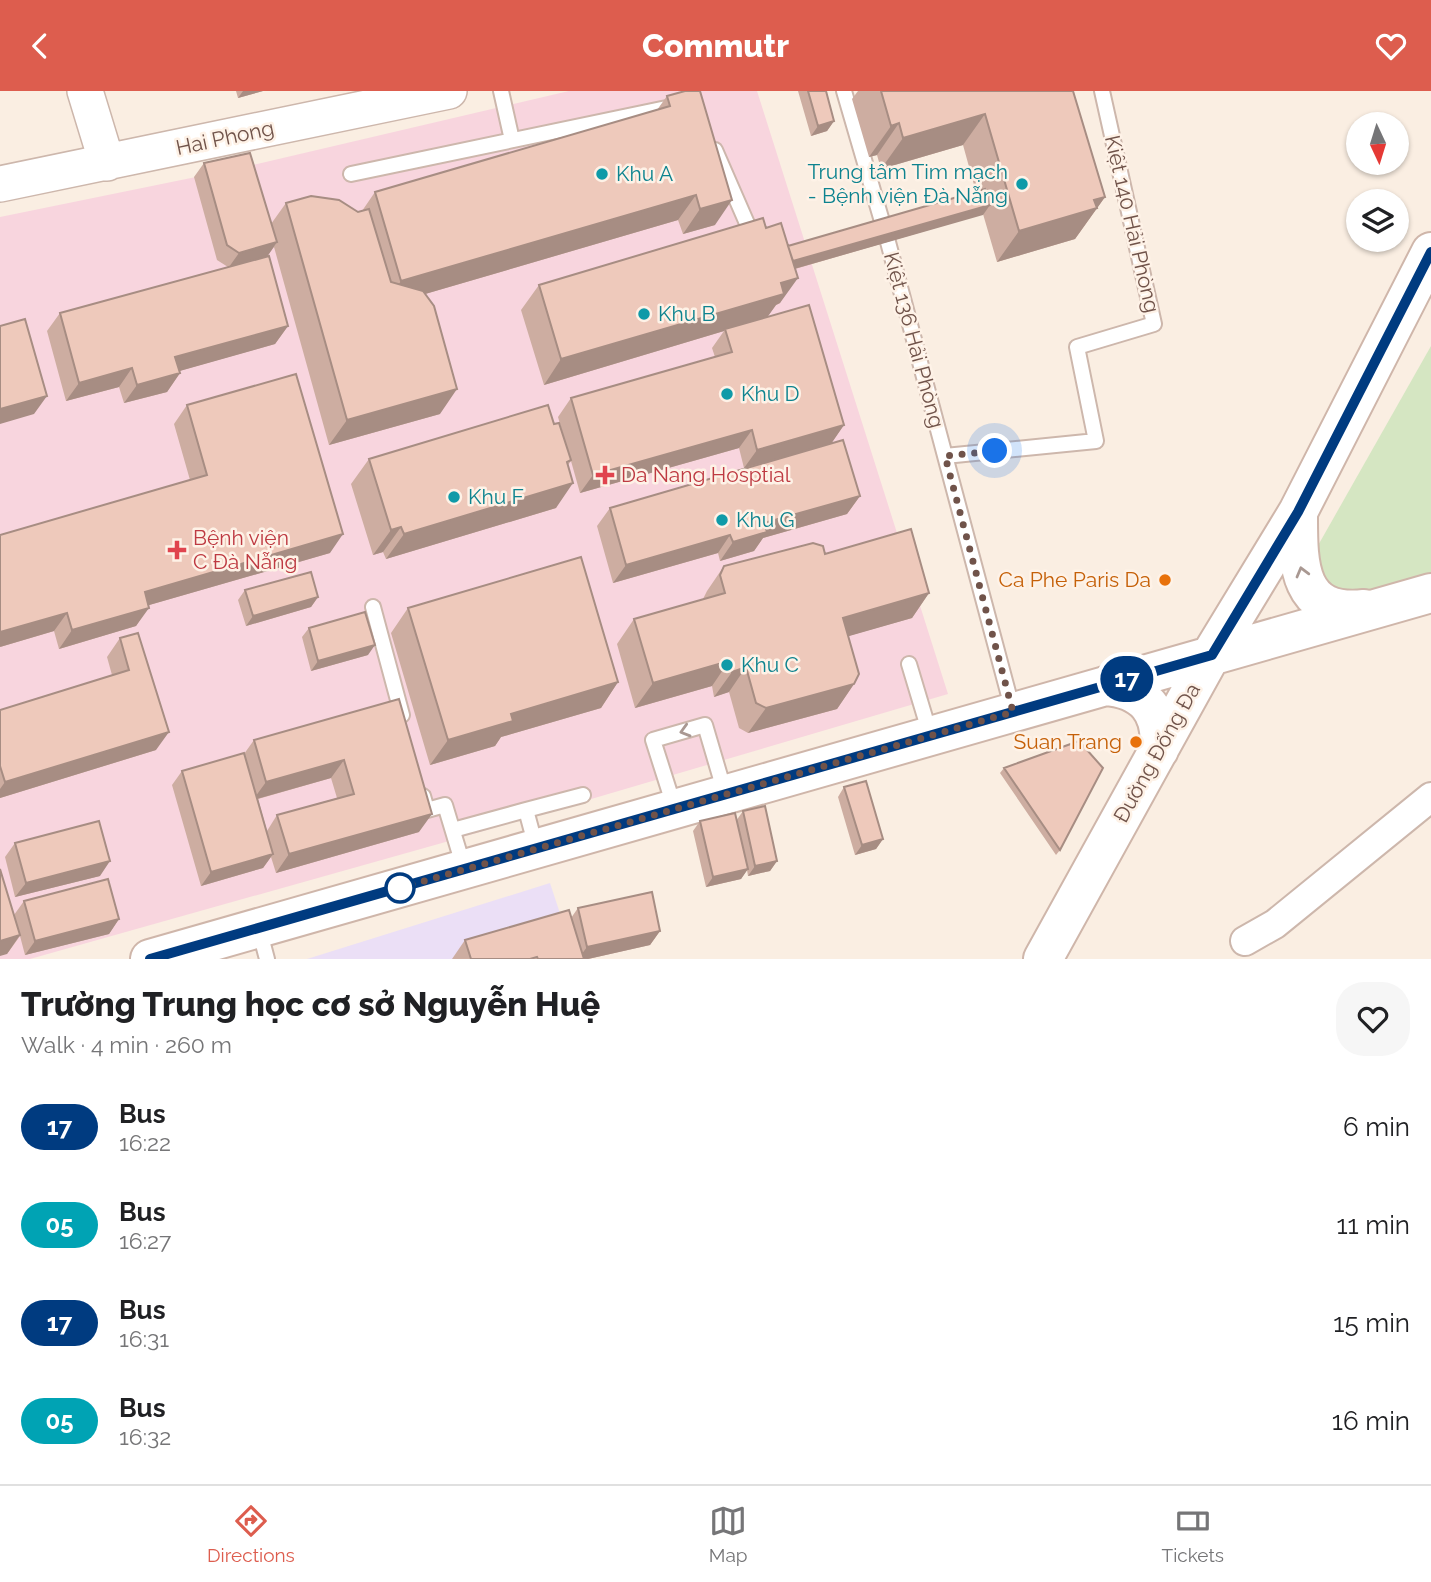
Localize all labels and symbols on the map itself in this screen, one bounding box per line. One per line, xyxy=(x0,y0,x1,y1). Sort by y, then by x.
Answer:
north arrow xyxy=(1346,112,1409,175)
street label: Hai Phong xyxy=(173,115,276,160)
street label: Kiệt 140 Hải Phòng xyxy=(1100,133,1165,315)
place label: Trung tâm Tim mạch - Bệnh viện Đà Nẵng xyxy=(808,159,1008,208)
place label: Khu A xyxy=(616,161,673,186)
marker: Khu A xyxy=(594,166,610,182)
marker: Trung tâm Tim mạch - Bệnh viện Đà Nẵng xyxy=(1014,176,1030,192)
street label: Kiệt 136 Hải Phòng xyxy=(879,249,950,430)
place label: Khu B xyxy=(658,301,716,326)
marker: Khu B xyxy=(636,306,652,322)
place label: Khu D xyxy=(741,381,800,406)
marker: Khu D xyxy=(719,386,735,402)
your location xyxy=(977,433,1012,468)
place label: Da Nang Hosptial xyxy=(621,462,791,487)
marker: Da Nang Hosptial xyxy=(595,465,615,485)
place label: Khu F xyxy=(468,484,524,509)
marker: Khu F xyxy=(446,489,462,505)
place label: Khu G xyxy=(736,507,795,532)
marker: Khu G xyxy=(714,512,730,528)
place label: Bệnh viện C Đà Nẵng xyxy=(193,525,298,574)
marker: Bệnh viện C Đà Nẵng xyxy=(167,540,187,560)
place label: Ca Phe Paris Da xyxy=(999,567,1151,592)
one-way arrow xyxy=(1296,567,1310,579)
marker: Ca Phe Paris Da xyxy=(1157,572,1173,588)
place label: Khu C xyxy=(741,652,799,677)
line badge: 17 xyxy=(1096,656,1158,702)
marker: Khu C xyxy=(719,657,735,673)
street label: Đường Đống Đa xyxy=(1108,679,1205,827)
one-way arrow xyxy=(679,723,691,737)
place label: Suan Trang xyxy=(1013,729,1122,754)
marker: Suan Trang xyxy=(1128,734,1144,750)
unlabelled marker xyxy=(385,873,415,903)

